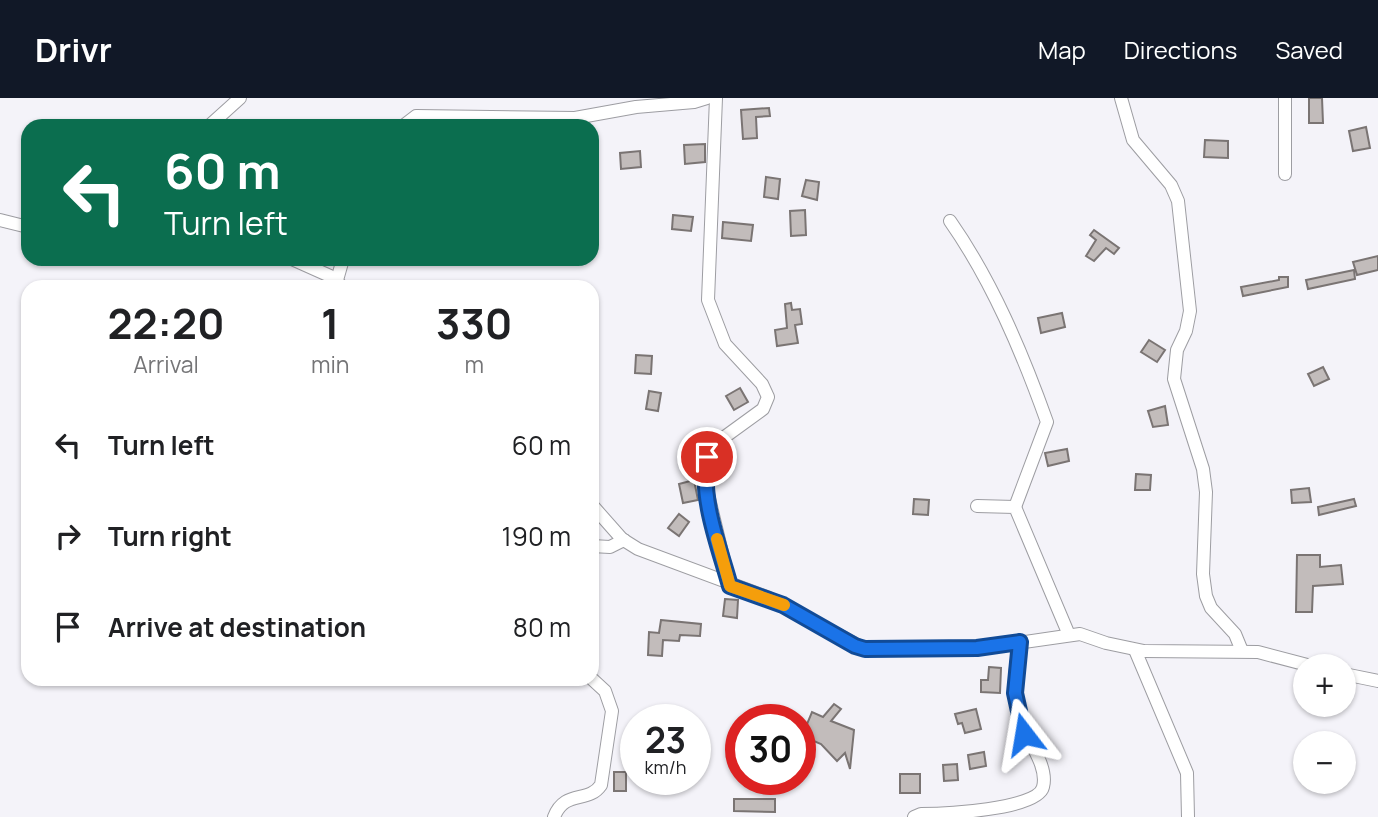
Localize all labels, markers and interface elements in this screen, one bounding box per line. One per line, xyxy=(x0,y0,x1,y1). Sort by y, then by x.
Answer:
text: Drivr xyxy=(35,27,112,72)
text: Map xyxy=(1038,33,1086,66)
text: Directions xyxy=(1124,33,1237,66)
text: Saved xyxy=(1275,33,1343,66)
text: 60 m xyxy=(164,137,281,204)
icon: left xyxy=(49,147,140,238)
text: Turn left xyxy=(164,201,288,245)
text: 22:20 xyxy=(107,294,225,352)
text: 1 xyxy=(321,294,339,352)
text: 330 xyxy=(436,294,513,352)
text: Arrival xyxy=(133,348,199,380)
text: min xyxy=(311,348,350,380)
text: m xyxy=(465,348,484,380)
icon: left xyxy=(49,426,87,464)
text: Turn left xyxy=(108,427,215,463)
text: 60 m xyxy=(512,427,571,463)
pin xyxy=(677,427,737,487)
icon: arrive xyxy=(688,438,726,476)
icon: right xyxy=(49,517,87,555)
text: Turn right xyxy=(108,518,232,554)
text: 190 m xyxy=(502,518,571,554)
icon: arrive xyxy=(49,608,87,646)
text: Arrive at destination xyxy=(108,609,366,645)
text: 80 m xyxy=(513,609,571,645)
map controls xyxy=(1293,654,1356,794)
button: + xyxy=(1293,654,1356,717)
position arrow xyxy=(987,697,1061,771)
speed limit sign: 30 xyxy=(725,704,816,795)
text: 23 xyxy=(645,716,686,764)
button: − xyxy=(1293,731,1356,794)
text: km/h xyxy=(645,755,686,779)

